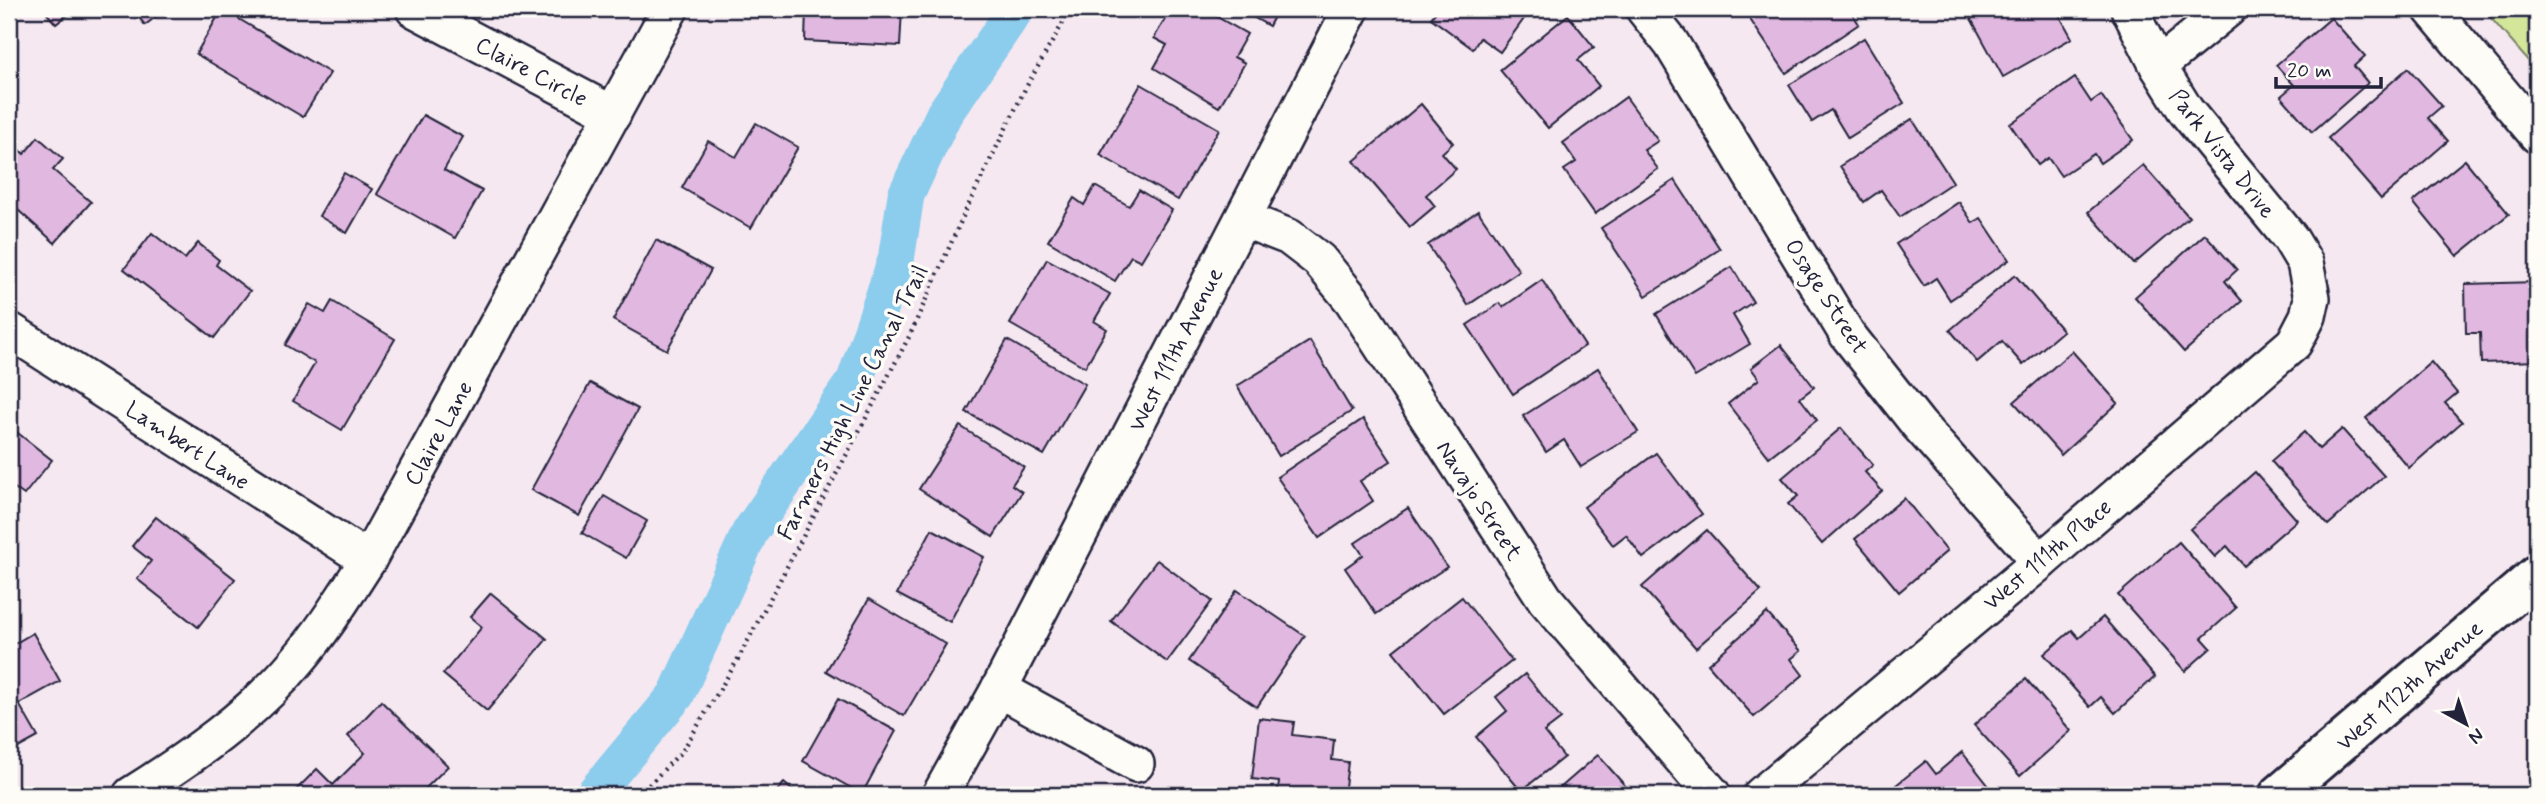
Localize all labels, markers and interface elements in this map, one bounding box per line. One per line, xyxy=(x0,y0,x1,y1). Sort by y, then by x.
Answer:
street label: Claire Circle xyxy=(470,31,592,115)
scale bar xyxy=(2276,46,2382,90)
text: 20 m xyxy=(2287,57,2332,85)
street label: Park Vista Drive xyxy=(2161,83,2282,225)
street label: Osage Street xyxy=(1775,234,1874,362)
street label: Farmers High Line Canal Trail xyxy=(771,260,936,545)
street label: West 111th Avenue xyxy=(1123,263,1231,437)
street label: Claire Lane xyxy=(399,376,481,492)
street label: Lambert Lane xyxy=(119,395,255,498)
street label: Navajo Street xyxy=(1428,435,1528,567)
street label: West 111th Place xyxy=(1978,493,2119,618)
street label: West 112th Avenue xyxy=(2331,615,2490,758)
north arrow xyxy=(2430,688,2500,758)
text: N xyxy=(2463,722,2489,750)

